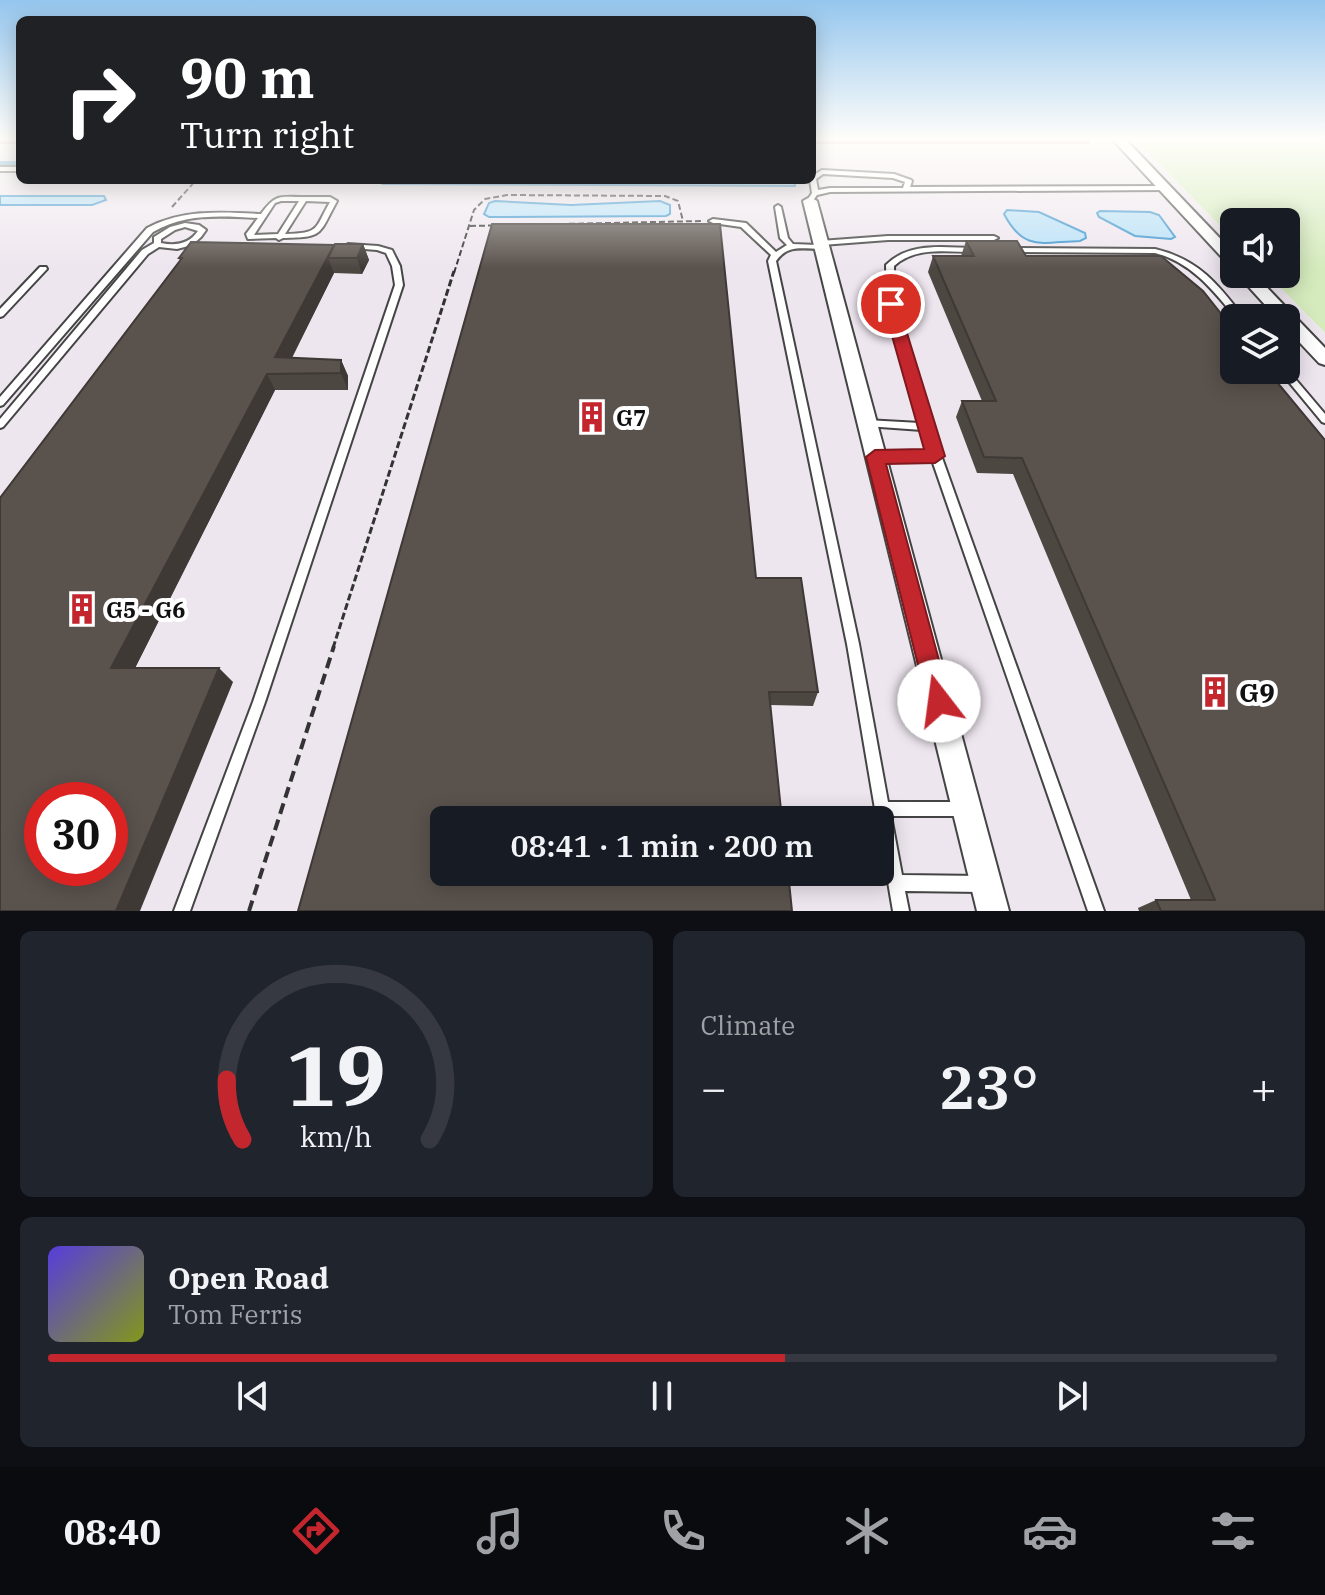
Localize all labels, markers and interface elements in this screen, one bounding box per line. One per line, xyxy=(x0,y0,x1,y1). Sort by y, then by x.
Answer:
text: 90 m xyxy=(180,41,315,113)
icon: right xyxy=(48,48,152,152)
text: Turn right xyxy=(180,111,354,158)
map controls xyxy=(1220,208,1300,384)
button: sound xyxy=(1220,208,1300,288)
pin xyxy=(857,270,925,338)
icon: arrive xyxy=(869,282,913,326)
button: layers xyxy=(1220,304,1300,384)
building icon: G7 xyxy=(575,400,609,434)
place label: G7 xyxy=(616,403,646,432)
building icon: G5 - G6 xyxy=(65,592,99,626)
place label: G5 - G6 xyxy=(106,595,185,624)
position arrow xyxy=(897,659,981,743)
building icon: G9 xyxy=(1198,675,1232,709)
place label: G9 xyxy=(1239,675,1275,709)
speed limit sign: 30 xyxy=(24,782,128,886)
text: 08:41 · 1 min · 200 m xyxy=(511,826,813,865)
text: Climate xyxy=(701,1008,795,1042)
text: 19 xyxy=(286,1021,386,1129)
text: 23° xyxy=(939,1047,1039,1126)
text: − xyxy=(701,1059,727,1116)
text: + xyxy=(1251,1059,1277,1116)
text: km/h xyxy=(300,1118,372,1155)
text: Open Road xyxy=(168,1258,329,1297)
text: Tom Ferris xyxy=(168,1297,302,1331)
icon: previous xyxy=(231,1374,275,1418)
icon: pause xyxy=(640,1374,684,1418)
icon: next xyxy=(1050,1374,1094,1418)
icon: directions xyxy=(288,1503,344,1559)
icon: music xyxy=(472,1503,528,1559)
icon: phone xyxy=(655,1503,711,1559)
icon: climate xyxy=(839,1503,895,1559)
icon: car xyxy=(1022,1503,1078,1559)
icon: filters xyxy=(1205,1503,1261,1559)
text: 08:40 xyxy=(64,1508,161,1555)

